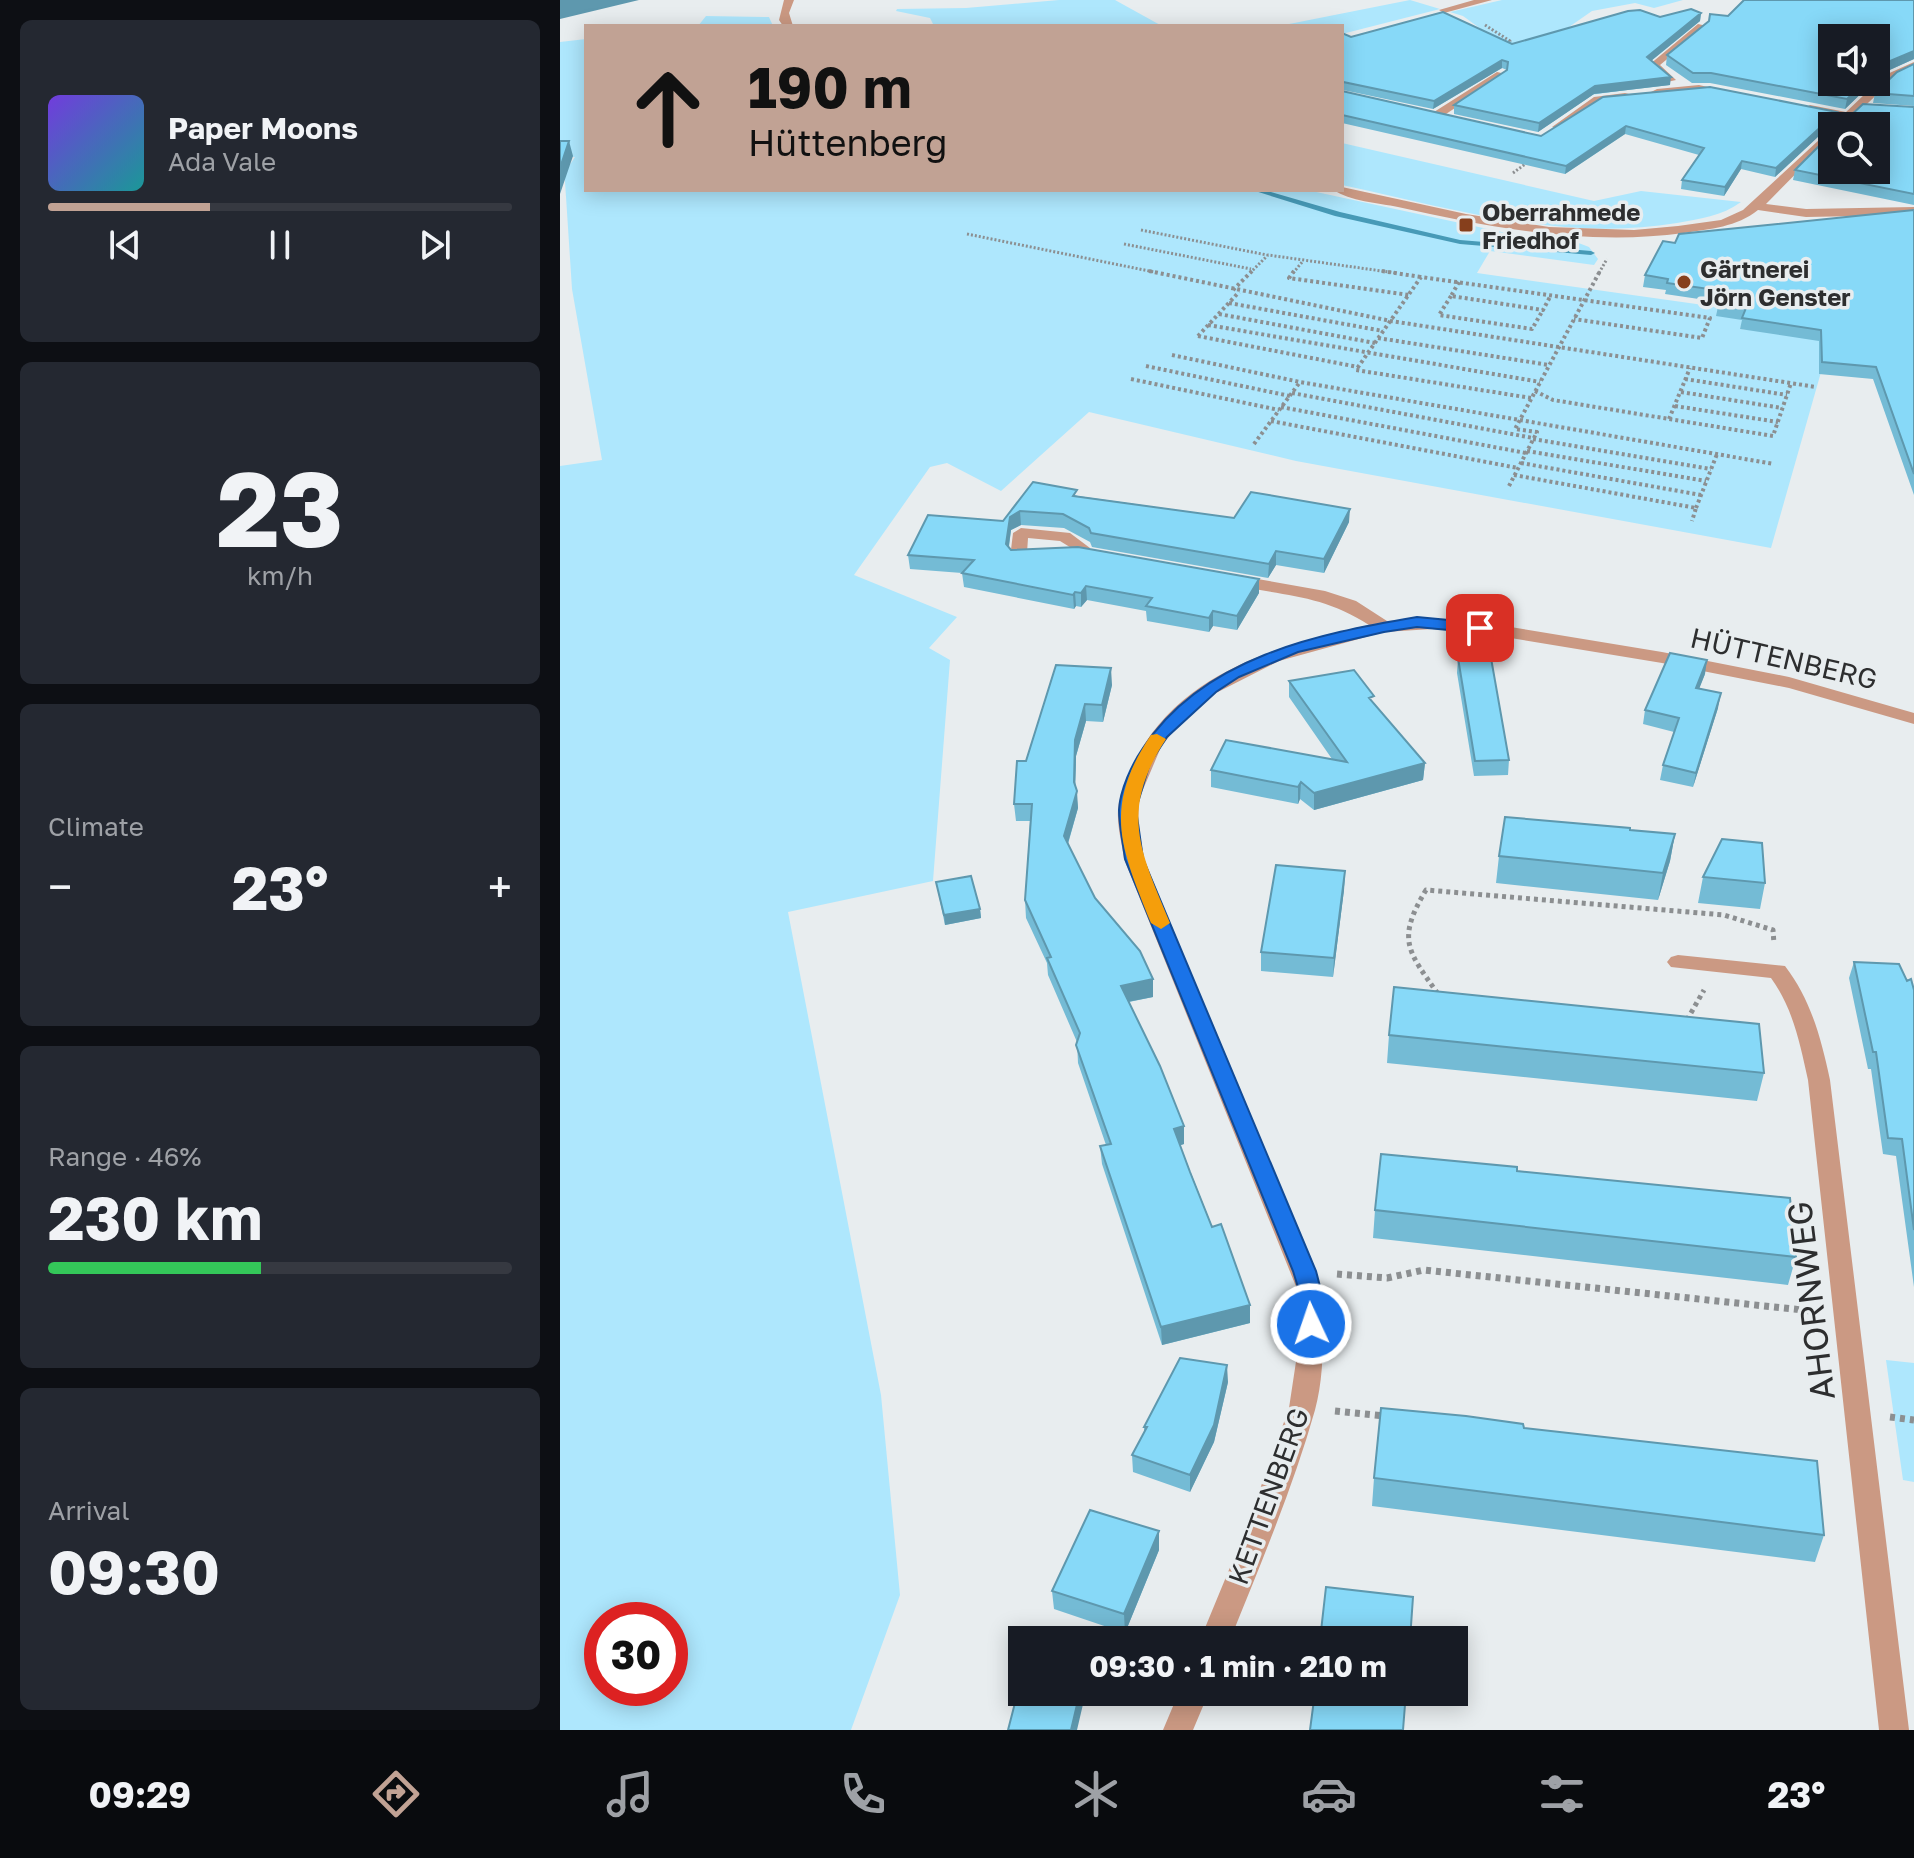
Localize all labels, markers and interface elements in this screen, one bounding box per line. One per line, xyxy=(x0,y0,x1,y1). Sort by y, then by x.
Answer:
map controls xyxy=(1818,24,1890,184)
button: sound xyxy=(1818,24,1890,96)
text: 190 m xyxy=(748,53,912,120)
icon: ahead xyxy=(616,56,720,160)
text: Paper Moons xyxy=(168,110,358,146)
button: search xyxy=(1818,112,1890,184)
text: Hüttenberg xyxy=(748,121,947,164)
text: Ada Vale xyxy=(168,146,276,177)
place label: Oberrahmede Friedhof xyxy=(1482,197,1640,254)
marker: Oberrahmede Friedhof xyxy=(1457,216,1475,234)
icon: previous xyxy=(103,223,147,267)
icon: pause xyxy=(258,223,302,267)
icon: next xyxy=(413,223,457,267)
place label: Gärtnerei Jörn Genster xyxy=(1700,254,1851,311)
marker: Gärtnerei Jörn Genster xyxy=(1675,273,1693,291)
text: 23 xyxy=(217,445,343,570)
text: km/h xyxy=(247,560,313,591)
pin xyxy=(1446,594,1514,662)
icon: arrive xyxy=(1458,606,1502,650)
street label: HÜTTENBERG xyxy=(1687,620,1881,696)
text: Climate xyxy=(48,811,144,842)
text: 23° xyxy=(232,851,328,923)
text: − xyxy=(48,860,72,913)
text: + xyxy=(488,860,512,913)
text: Range · 46% xyxy=(48,1141,201,1172)
text: 230 km xyxy=(48,1181,263,1253)
street label: AHORNWEG xyxy=(1778,1199,1842,1403)
position arrow xyxy=(1269,1282,1353,1366)
street label: KETTENBERG xyxy=(1221,1403,1315,1589)
text: Arrival xyxy=(48,1495,129,1526)
text: 09:30 xyxy=(48,1535,220,1607)
speed limit sign: 30 xyxy=(584,1602,688,1706)
text: 09:30 · 1 min · 210 m xyxy=(1089,1648,1387,1684)
icon: directions xyxy=(368,1766,424,1822)
icon: music xyxy=(602,1766,658,1822)
icon: phone xyxy=(835,1766,891,1822)
icon: climate xyxy=(1068,1766,1124,1822)
icon: car xyxy=(1301,1766,1357,1822)
icon: filters xyxy=(1534,1766,1590,1822)
text: 09:29 xyxy=(89,1773,191,1816)
text: 23° xyxy=(1767,1773,1825,1816)

